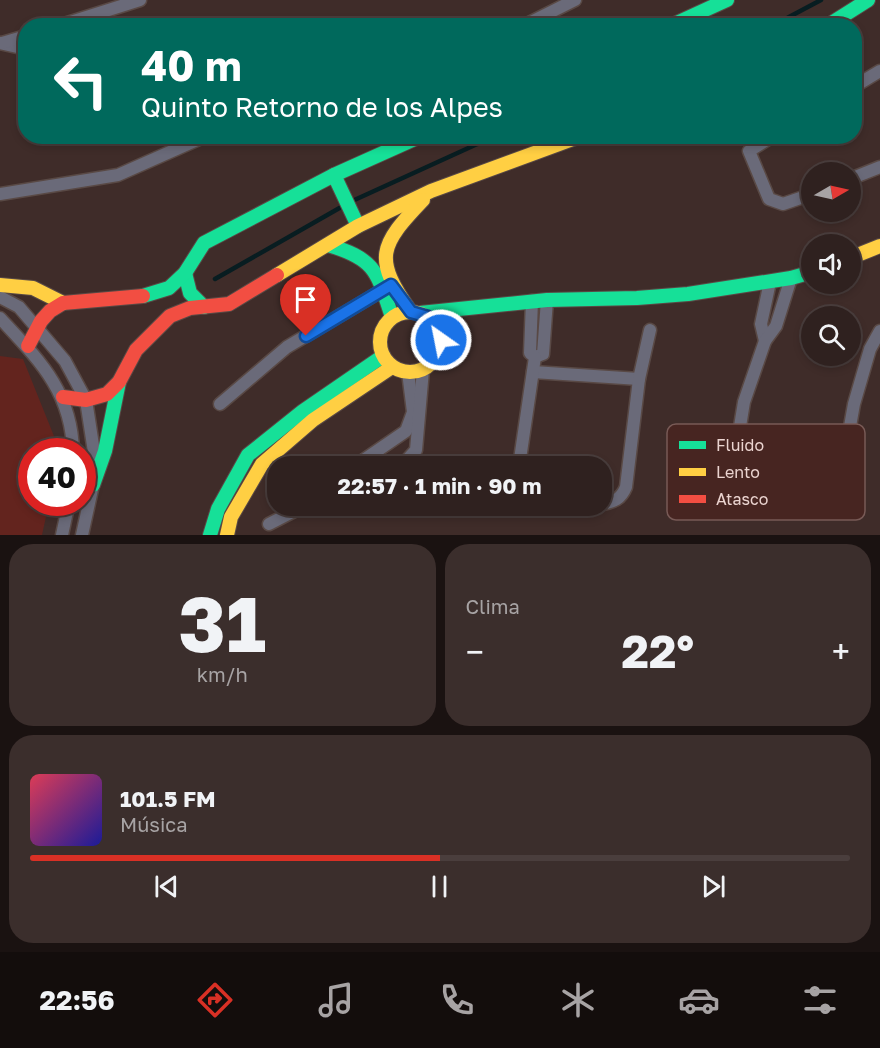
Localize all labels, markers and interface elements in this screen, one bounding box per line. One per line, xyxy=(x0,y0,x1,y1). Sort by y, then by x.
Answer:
text: 40 m xyxy=(141,40,242,90)
icon: left xyxy=(42,42,120,120)
text: Quinto Retorno de los Alpes xyxy=(141,91,503,123)
north arrow xyxy=(801,162,861,222)
map controls xyxy=(801,162,861,366)
button: sound xyxy=(801,234,861,294)
pin xyxy=(280,274,331,336)
icon: arrive xyxy=(289,283,322,316)
button: search xyxy=(801,306,861,366)
position arrow xyxy=(409,308,473,372)
legend xyxy=(667,424,865,520)
text: Fluido xyxy=(716,435,764,455)
speed limit sign: 40 xyxy=(18,438,96,516)
text: Lento xyxy=(716,462,760,482)
text: 22:57 · 1 min · 90 m xyxy=(338,472,541,499)
text: Atasco xyxy=(716,489,768,509)
text: 31 xyxy=(178,576,266,669)
text: Clima xyxy=(466,594,520,618)
text: 22° xyxy=(622,624,694,678)
text: − xyxy=(466,632,484,671)
text: + xyxy=(832,632,850,671)
text: km/h xyxy=(197,662,248,686)
text: 101.5 FM xyxy=(120,785,216,812)
text: Música xyxy=(120,812,187,836)
icon: previous xyxy=(150,870,183,903)
icon: pause xyxy=(423,870,456,903)
icon: next xyxy=(697,870,730,903)
icon: directions xyxy=(194,979,236,1021)
icon: music xyxy=(315,979,357,1021)
icon: phone xyxy=(436,979,478,1021)
icon: climate xyxy=(557,979,599,1021)
icon: car xyxy=(678,979,720,1021)
icon: filters xyxy=(799,979,841,1021)
text: 22:56 xyxy=(39,984,115,1016)

